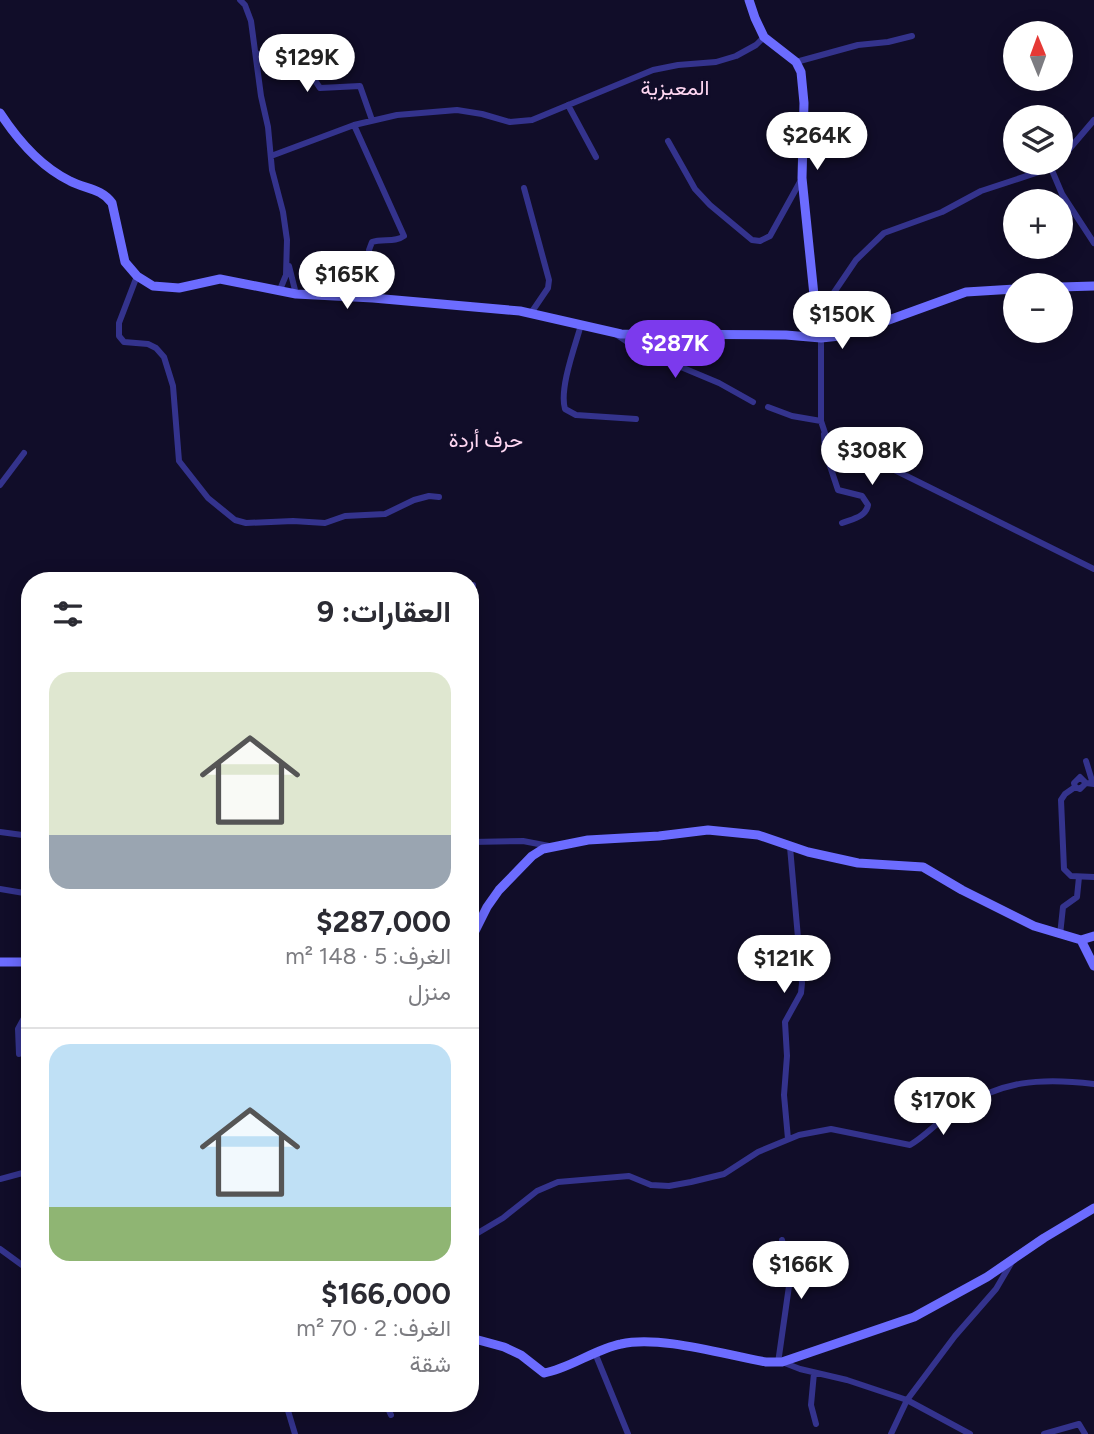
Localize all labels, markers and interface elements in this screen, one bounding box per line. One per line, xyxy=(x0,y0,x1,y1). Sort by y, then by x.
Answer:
north arrow xyxy=(1003,21,1073,91)
map controls xyxy=(1003,21,1073,343)
pin: $129K xyxy=(258,34,356,94)
text: $129K xyxy=(275,43,339,71)
district label: المعيزية xyxy=(641,75,709,101)
button: layers xyxy=(1003,105,1073,175)
pin: $264K xyxy=(768,113,866,172)
text: $264K xyxy=(782,121,852,149)
button: + xyxy=(1003,189,1073,259)
pin: $165K xyxy=(298,252,396,311)
text: $165K xyxy=(315,260,379,288)
button: − xyxy=(1003,273,1073,343)
pin: $150K xyxy=(793,292,891,351)
text: $150K xyxy=(809,300,875,328)
pin: $287K xyxy=(626,320,724,380)
text: $287K xyxy=(641,329,709,357)
district label: حرف أردة xyxy=(449,427,523,453)
pin: $308K xyxy=(823,428,921,487)
text: $308K xyxy=(837,436,907,464)
text: العقارات: 9 xyxy=(317,593,451,630)
icon: filters xyxy=(49,595,87,633)
icon: home xyxy=(187,717,313,843)
text: $287,000 xyxy=(316,903,451,940)
pin: $121K xyxy=(735,936,833,995)
text: الغرف: 5 · 148 m² xyxy=(285,942,451,970)
text: $121K xyxy=(754,944,814,972)
text: منزل xyxy=(408,978,451,1006)
pin: $170K xyxy=(894,1078,992,1137)
text: $170K xyxy=(910,1086,976,1114)
icon: home xyxy=(187,1089,313,1215)
pin: $166K xyxy=(752,1242,850,1301)
text: $166K xyxy=(769,1250,833,1278)
text: $166,000 xyxy=(321,1275,451,1312)
text: الغرف: 2 · 70 m² xyxy=(296,1314,451,1342)
text: شقة xyxy=(409,1350,451,1378)

